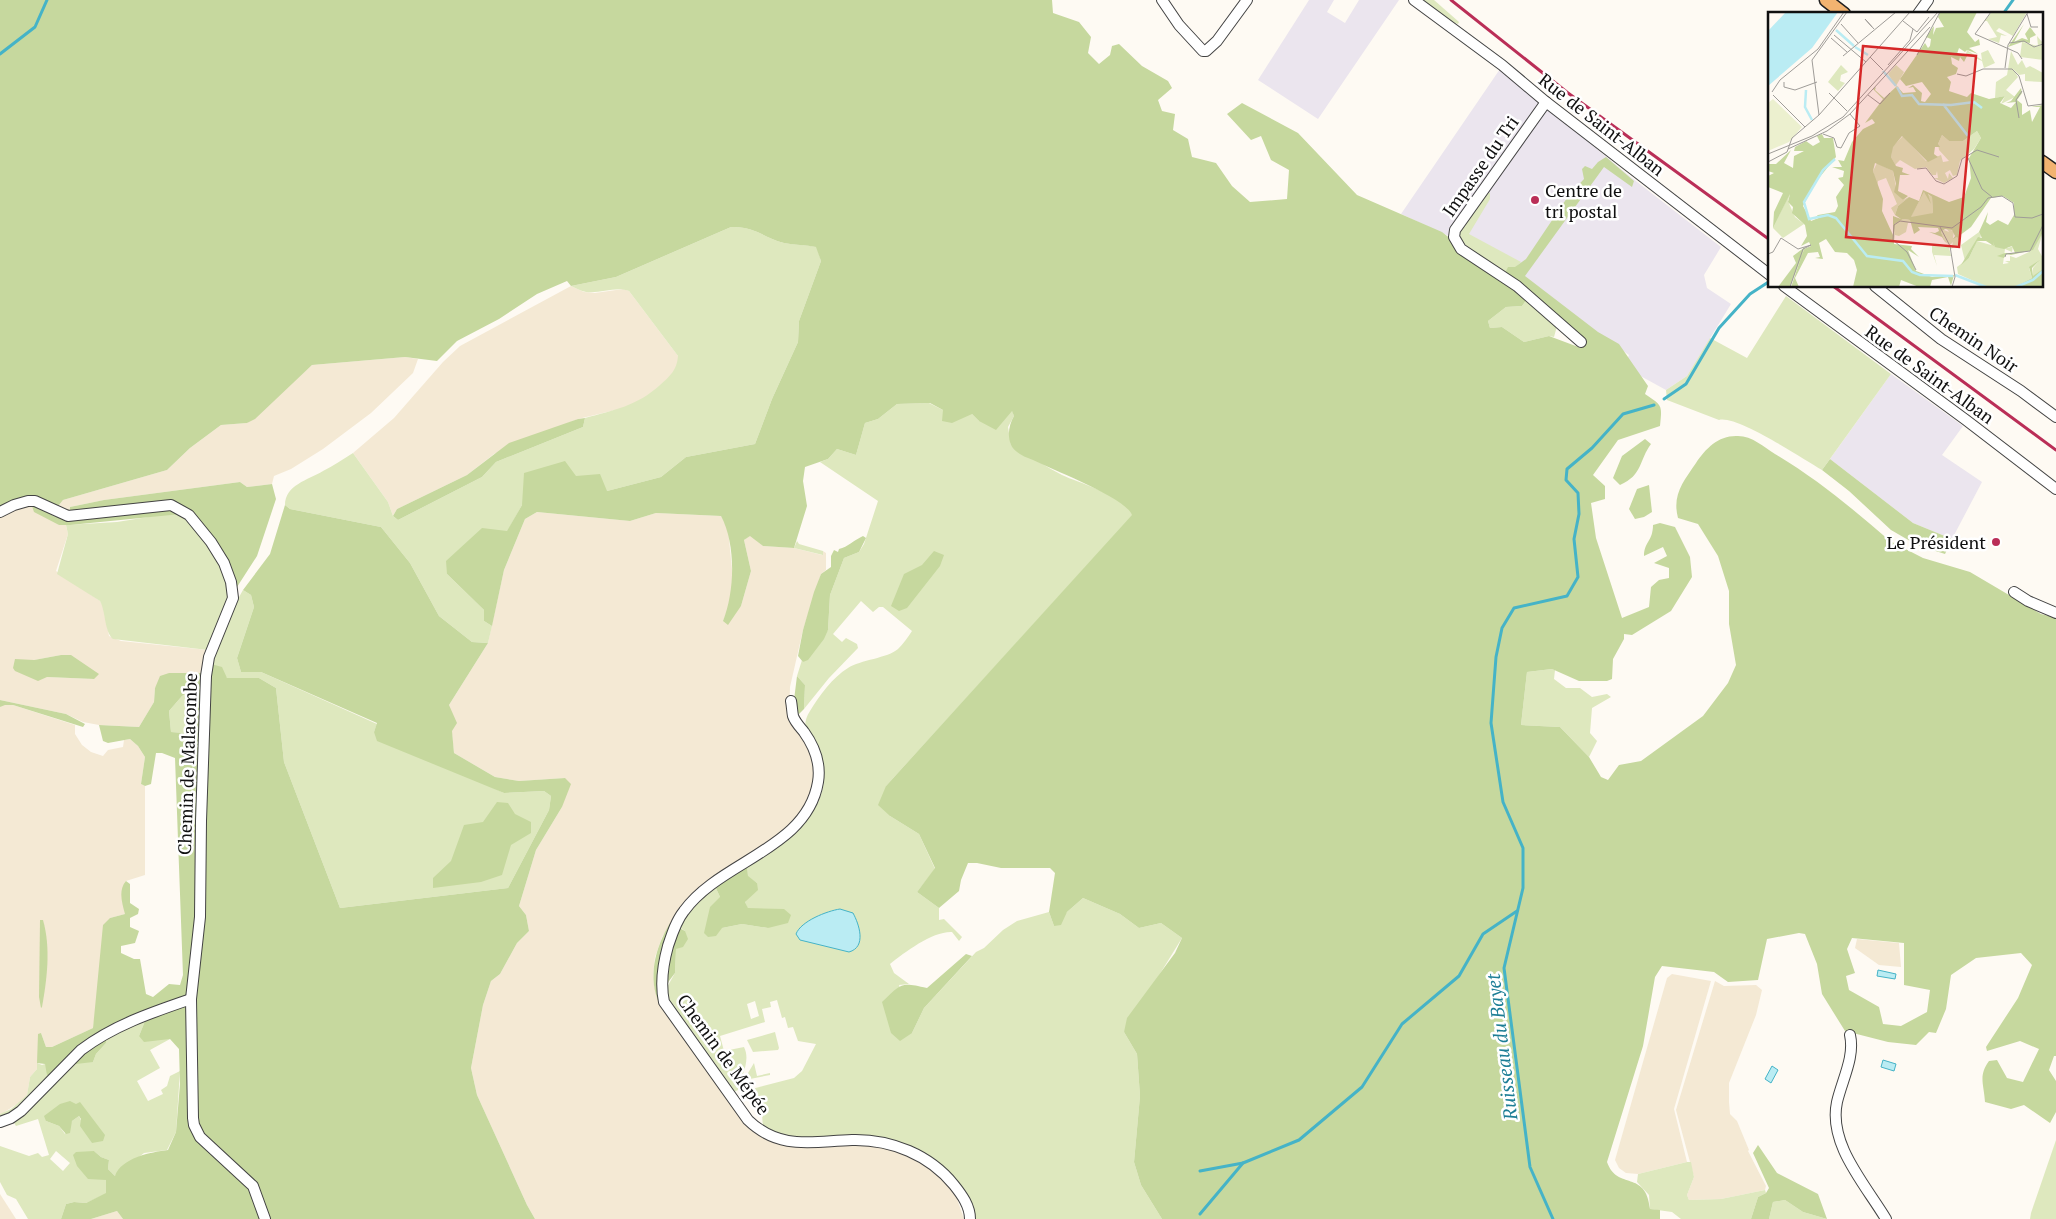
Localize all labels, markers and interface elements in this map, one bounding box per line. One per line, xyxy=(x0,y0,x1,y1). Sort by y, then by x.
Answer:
inset map xyxy=(1768,12,2044,288)
street label: Rue de Saint-Alban xyxy=(1534,67,1670,181)
street label: Impasse du Tri xyxy=(1436,111,1524,221)
place label: Centre de tri postal xyxy=(1545,178,1622,223)
marker: Centre de tri postal xyxy=(1529,194,1541,206)
street label: Chemin Noir xyxy=(1925,300,2023,378)
street label: Rue de Saint-Alban xyxy=(1861,319,1999,429)
place label: Le Président xyxy=(1886,530,1986,554)
marker: Le Président xyxy=(1990,536,2002,548)
street label: Chemin de Malacombe xyxy=(172,672,202,856)
water label: Ruisseau du Bayet xyxy=(1480,972,1523,1123)
street label: Chemin de Mépée xyxy=(672,989,776,1119)

